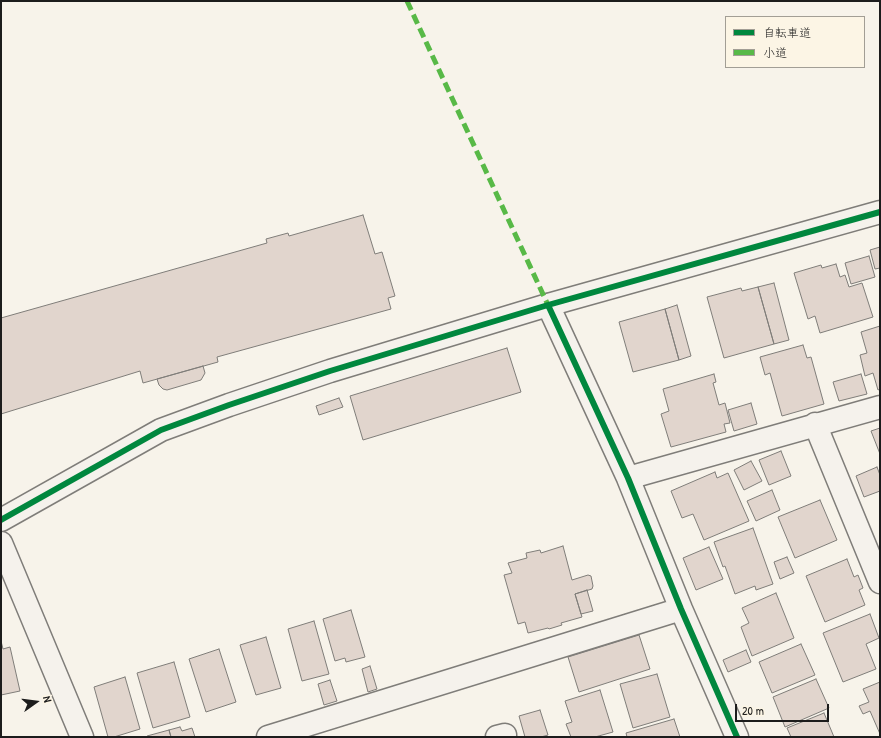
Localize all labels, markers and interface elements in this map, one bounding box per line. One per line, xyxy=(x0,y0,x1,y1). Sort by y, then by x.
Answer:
legend xyxy=(725,16,865,68)
text: 自転車道 xyxy=(763,24,811,41)
text: 小道 xyxy=(763,44,787,61)
north arrow xyxy=(16,682,56,722)
text: N xyxy=(40,695,55,704)
scale bar xyxy=(737,696,831,722)
text: 20 m xyxy=(742,702,764,719)

